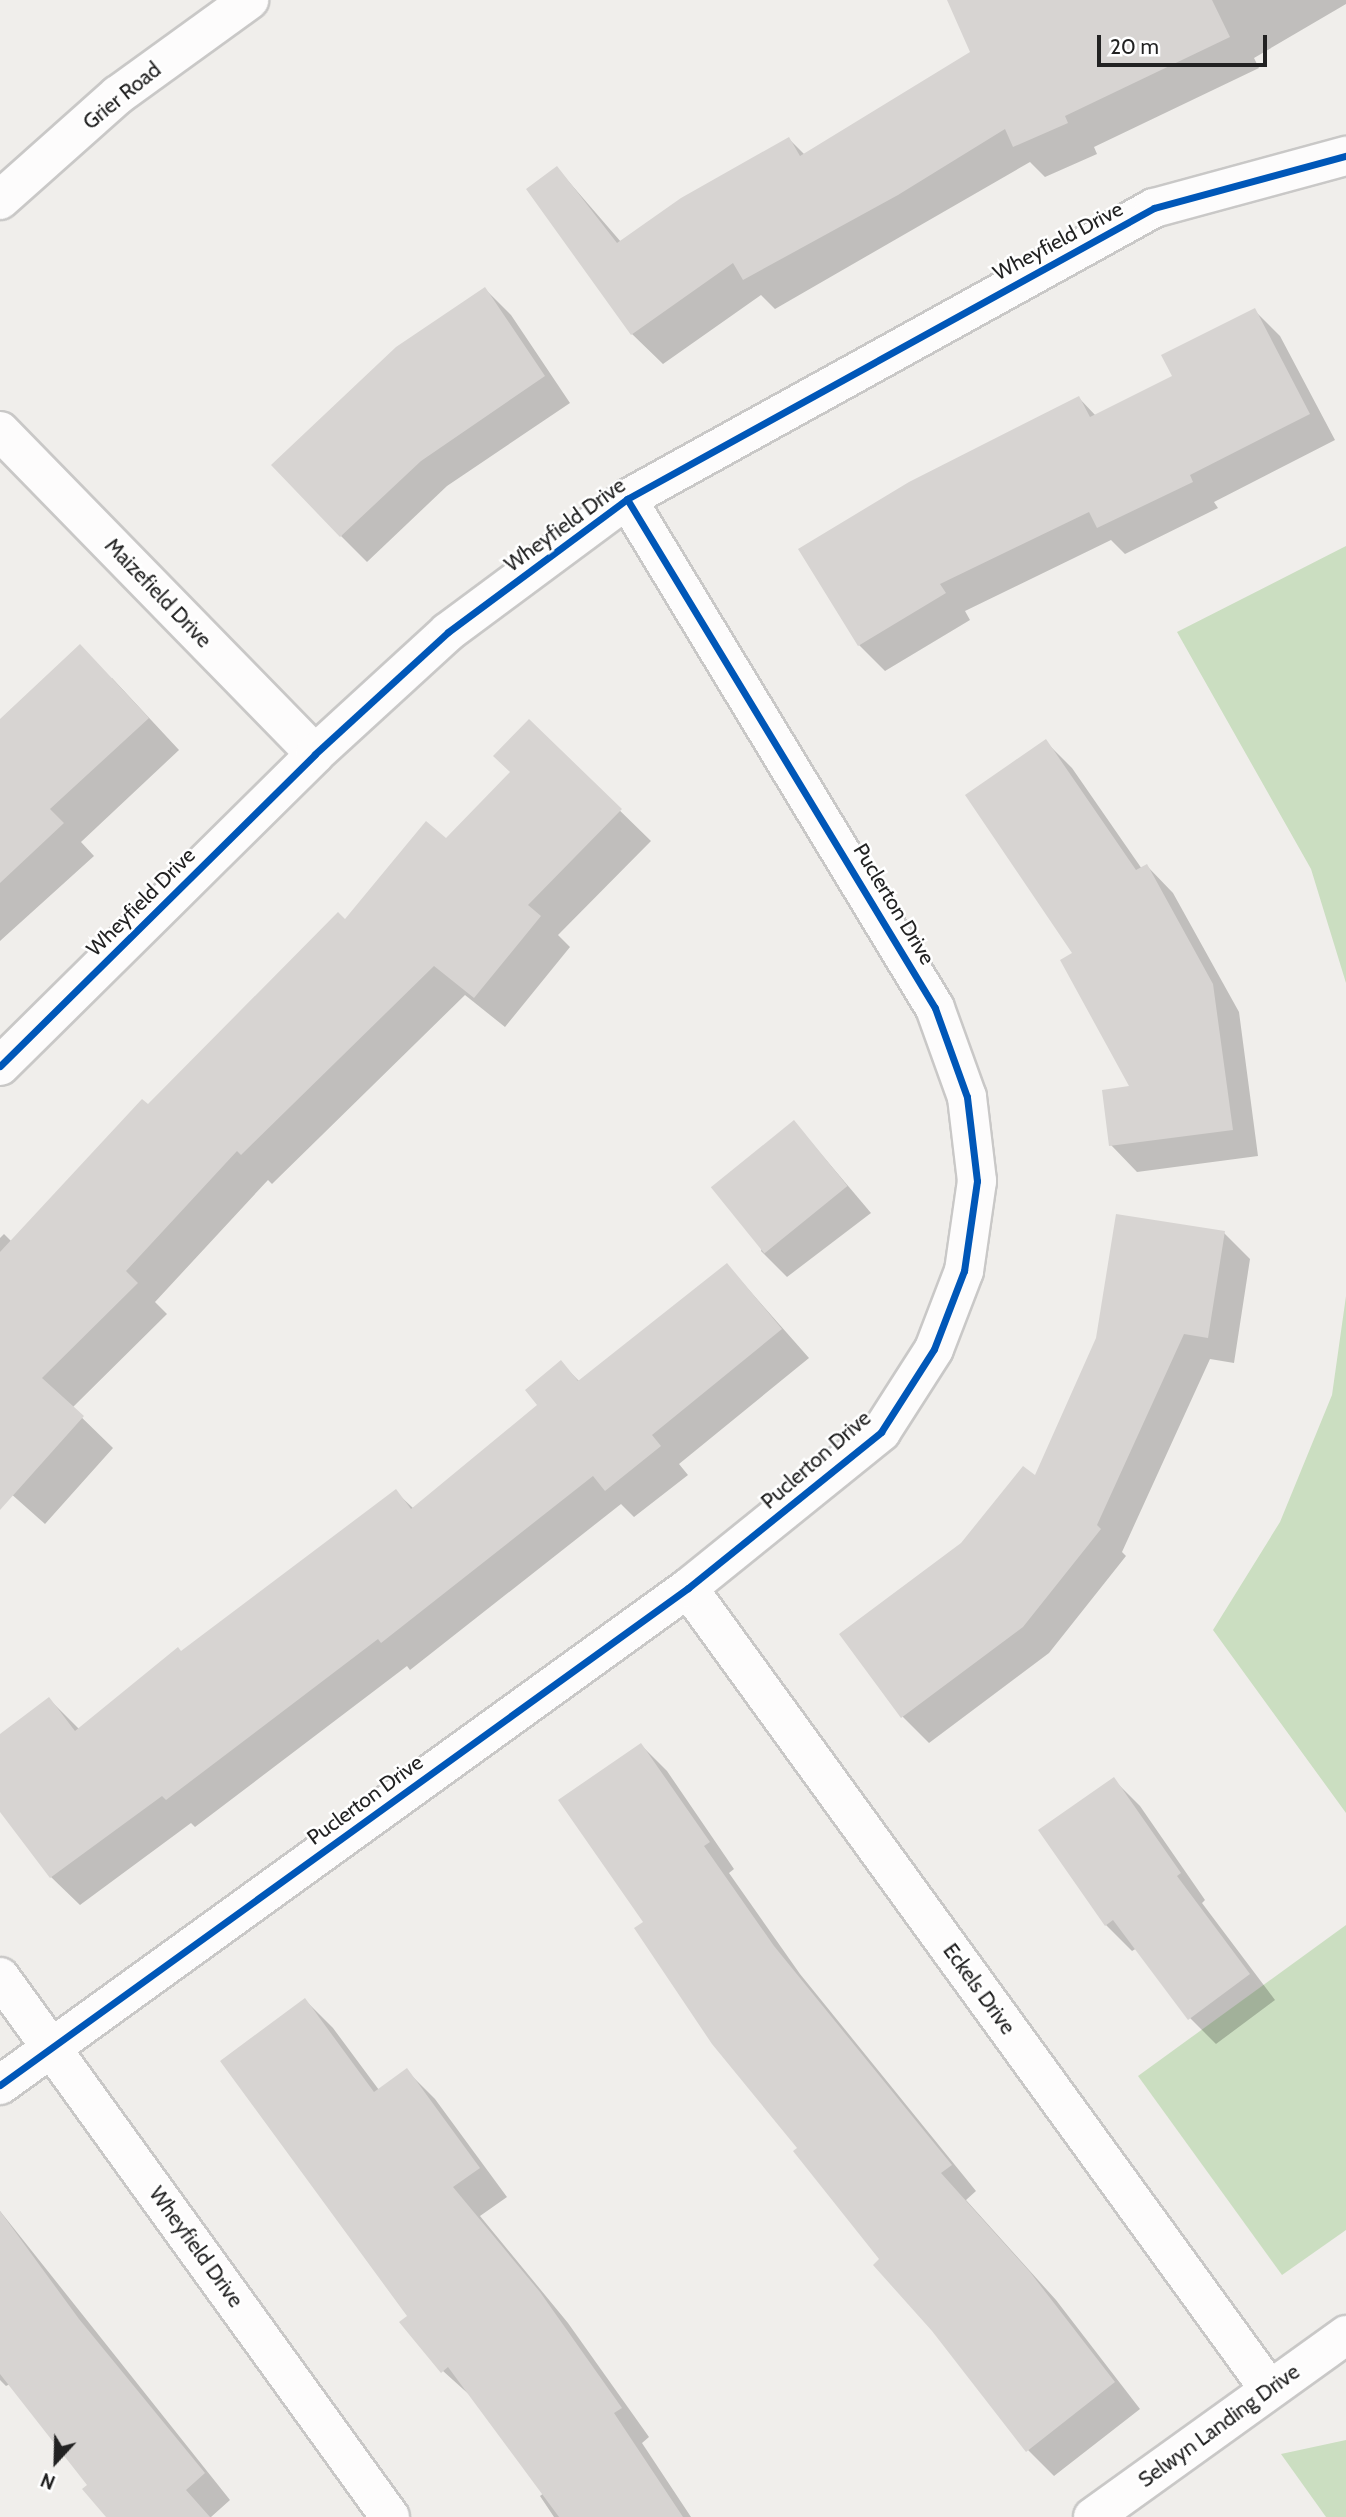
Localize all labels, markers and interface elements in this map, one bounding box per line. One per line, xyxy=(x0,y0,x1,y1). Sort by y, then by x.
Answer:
scale bar xyxy=(1101,21,1271,65)
text: 20 m xyxy=(1110,34,1159,59)
street label: Grier Road xyxy=(78,57,166,135)
street label: Wheyfield Drive xyxy=(989,196,1127,286)
street label: Wheyfield Drive xyxy=(500,473,630,577)
street label: Maizefield Drive xyxy=(99,533,217,653)
street label: Puclerton Drive xyxy=(848,839,940,969)
street label: Wheyfield Drive xyxy=(82,843,200,961)
street label: Puclerton Drive xyxy=(756,1406,876,1514)
street label: Puclerton Drive xyxy=(302,1750,428,1850)
street label: Eckels Drive xyxy=(938,1939,1020,2039)
street label: Wheyfield Drive xyxy=(144,2182,248,2312)
street label: Selwyn Landing Drive xyxy=(1134,2359,1304,2493)
north arrow xyxy=(21,2426,91,2496)
text: N xyxy=(37,2468,58,2494)

